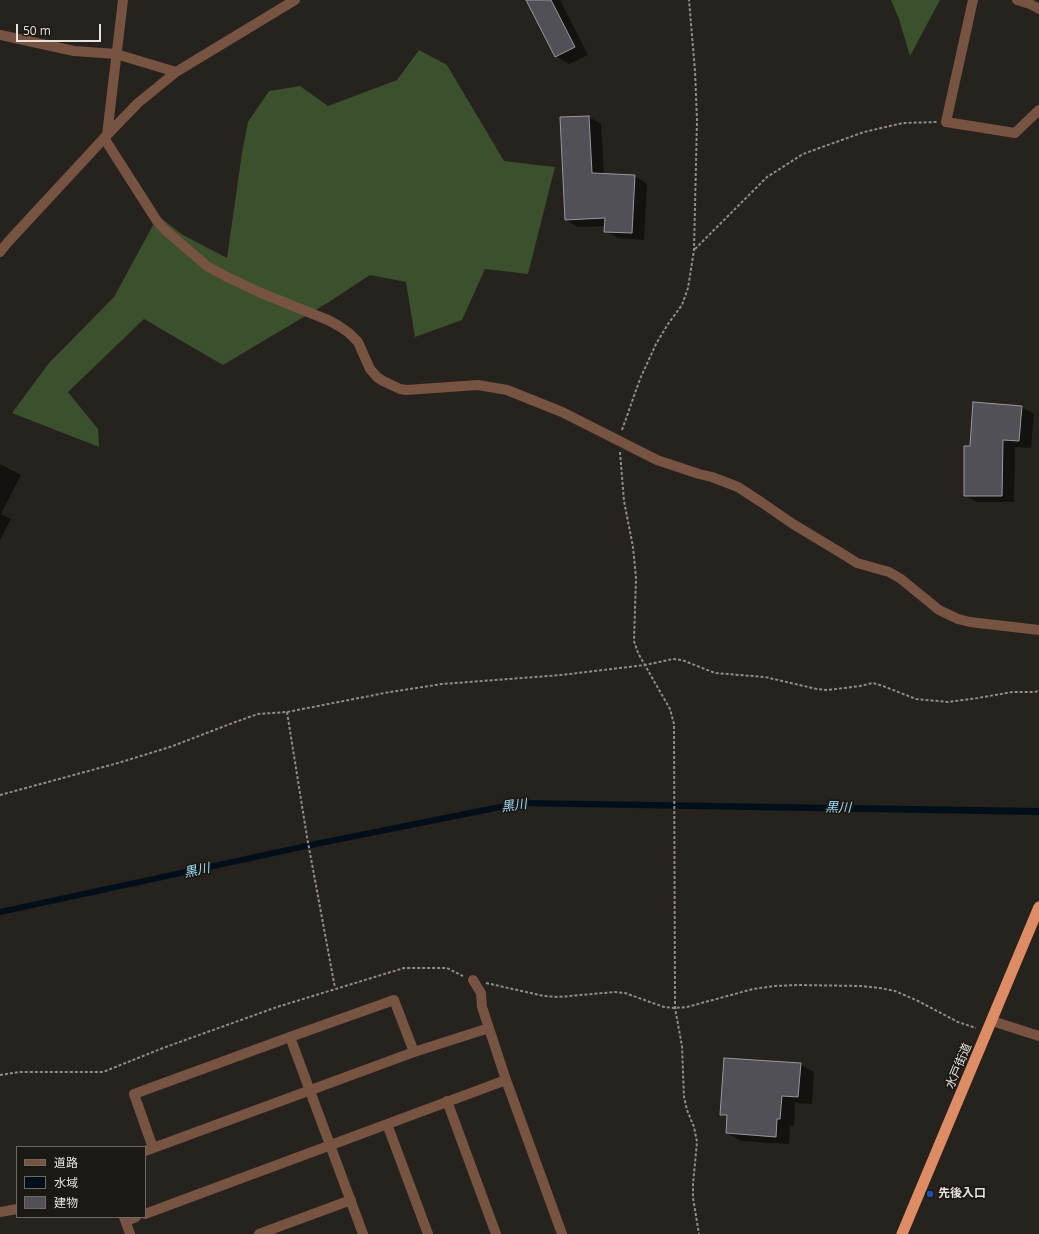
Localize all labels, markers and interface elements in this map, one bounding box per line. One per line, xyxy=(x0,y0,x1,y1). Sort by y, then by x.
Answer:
scale bar xyxy=(18,16,103,42)
text: 50 m xyxy=(23,22,51,39)
water label: 黒川 xyxy=(500,796,528,816)
water label: 黒川 xyxy=(825,800,851,816)
water label: 黒川 xyxy=(183,861,211,881)
street label: 水戸街道 xyxy=(943,1041,975,1091)
legend xyxy=(16,1146,146,1218)
text: 道路 xyxy=(54,1154,78,1171)
text: 水域 xyxy=(54,1174,78,1191)
place label: 先後入口 xyxy=(938,1187,986,1201)
marker: 先後入口 xyxy=(925,1189,935,1199)
text: 建物 xyxy=(54,1194,78,1211)

